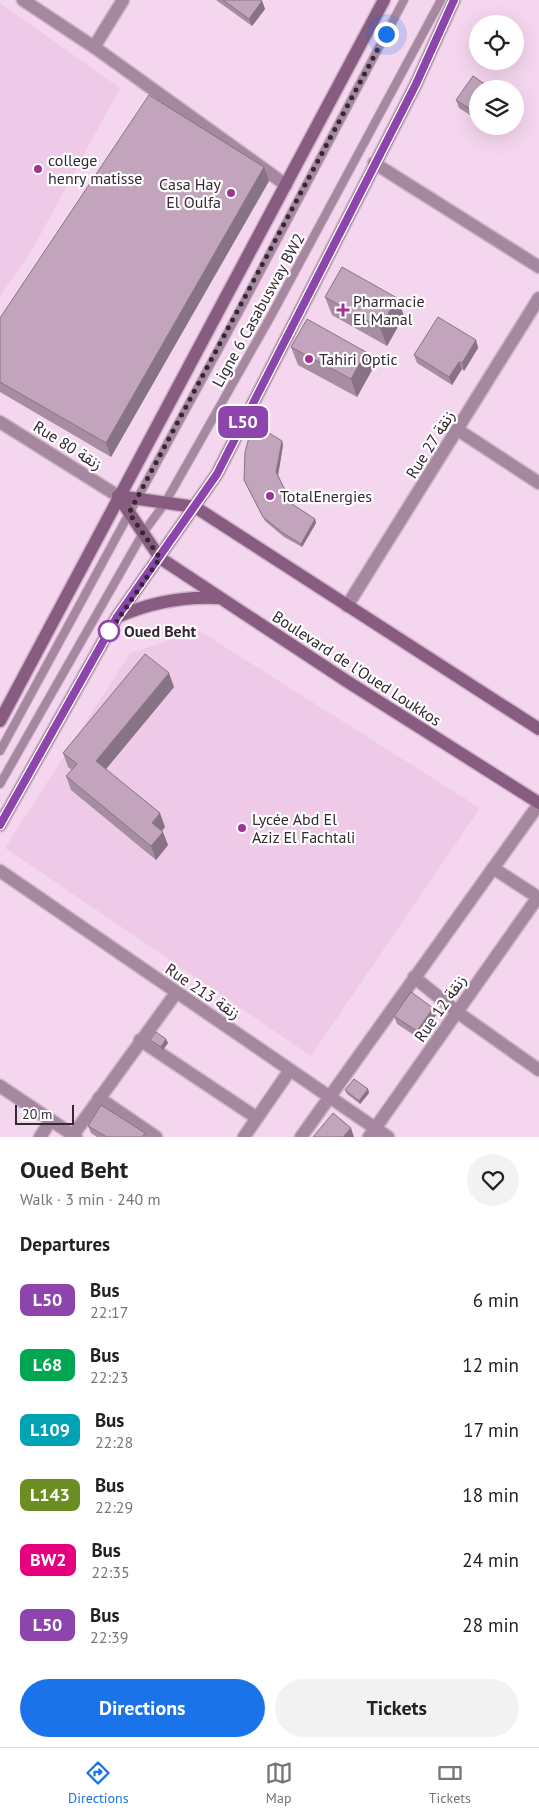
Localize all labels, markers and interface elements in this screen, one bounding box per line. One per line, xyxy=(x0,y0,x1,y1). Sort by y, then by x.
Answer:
map controls xyxy=(469,15,524,135)
button: locate xyxy=(469,15,524,70)
your location xyxy=(374,22,399,47)
button: layers xyxy=(469,80,524,135)
place label: college henry matisse xyxy=(48,150,142,188)
marker: college henry matisse xyxy=(32,163,44,175)
place label: Casa Hay El Oulfa xyxy=(159,174,222,212)
marker: Casa Hay El Oulfa xyxy=(225,187,237,199)
street label: Ligne 6 Casabusway BW2 xyxy=(207,230,309,390)
place label: Pharmacie El Manal xyxy=(353,291,425,329)
marker: Pharmacie El Manal xyxy=(337,304,349,316)
place label: Tahiri Optic xyxy=(319,349,398,369)
marker: Tahiri Optic xyxy=(303,353,315,365)
line badge: L50 xyxy=(214,406,272,438)
street label: Rue 27 زنقة xyxy=(401,406,459,482)
text: L50 xyxy=(228,410,258,433)
street label: Rue 80 زنقة xyxy=(30,416,106,474)
place label: TotalEnergies xyxy=(280,486,372,506)
marker: TotalEnergies xyxy=(264,490,276,502)
street label: Boulevard de l'Oued Loukkos xyxy=(269,606,445,730)
marker: Oued Beht xyxy=(98,620,120,642)
place label: Oued Beht xyxy=(124,621,196,641)
place label: Lycée Abd El Aziz El Fachtali xyxy=(252,809,355,847)
marker: Lycée Abd El Aziz El Fachtali xyxy=(236,822,248,834)
street label: Rue 213 زنقة xyxy=(162,959,244,1023)
street label: Rue 12 زنقة xyxy=(410,971,470,1045)
scale bar xyxy=(15,1102,74,1125)
text: 20 m xyxy=(22,1105,52,1123)
text: Oued Beht xyxy=(20,1154,128,1185)
button: heart xyxy=(467,1154,519,1206)
text: Walk · 3 min · 240 m xyxy=(20,1189,160,1209)
text: Departures xyxy=(20,1232,110,1256)
text: Bus xyxy=(90,1278,119,1302)
text: L50 xyxy=(33,1288,62,1311)
text: 6 min xyxy=(473,1288,519,1312)
text: 22:17 xyxy=(90,1302,128,1322)
text: Bus xyxy=(90,1343,119,1367)
text: L68 xyxy=(33,1353,62,1376)
text: 12 min xyxy=(462,1353,519,1377)
text: 22:23 xyxy=(90,1367,128,1387)
text: Bus xyxy=(95,1408,124,1432)
text: L109 xyxy=(30,1418,70,1441)
text: 17 min xyxy=(463,1418,519,1442)
text: 22:28 xyxy=(95,1432,133,1452)
text: Bus xyxy=(95,1473,124,1497)
text: L143 xyxy=(30,1483,70,1506)
text: 18 min xyxy=(462,1483,519,1507)
text: 22:29 xyxy=(95,1497,133,1517)
text: Bus xyxy=(91,1538,121,1562)
text: BW2 xyxy=(30,1548,66,1571)
text: 24 min xyxy=(462,1548,519,1572)
text: 22:35 xyxy=(91,1562,130,1582)
text: Bus xyxy=(90,1603,119,1627)
text: L50 xyxy=(33,1613,62,1636)
text: 28 min xyxy=(462,1613,519,1637)
text: 22:39 xyxy=(90,1627,128,1647)
button: Directions xyxy=(20,1679,265,1737)
button: Tickets xyxy=(275,1679,519,1737)
tab: Directions xyxy=(68,1759,129,1807)
tab: Map xyxy=(265,1759,293,1807)
tab: Tickets xyxy=(429,1759,471,1807)

